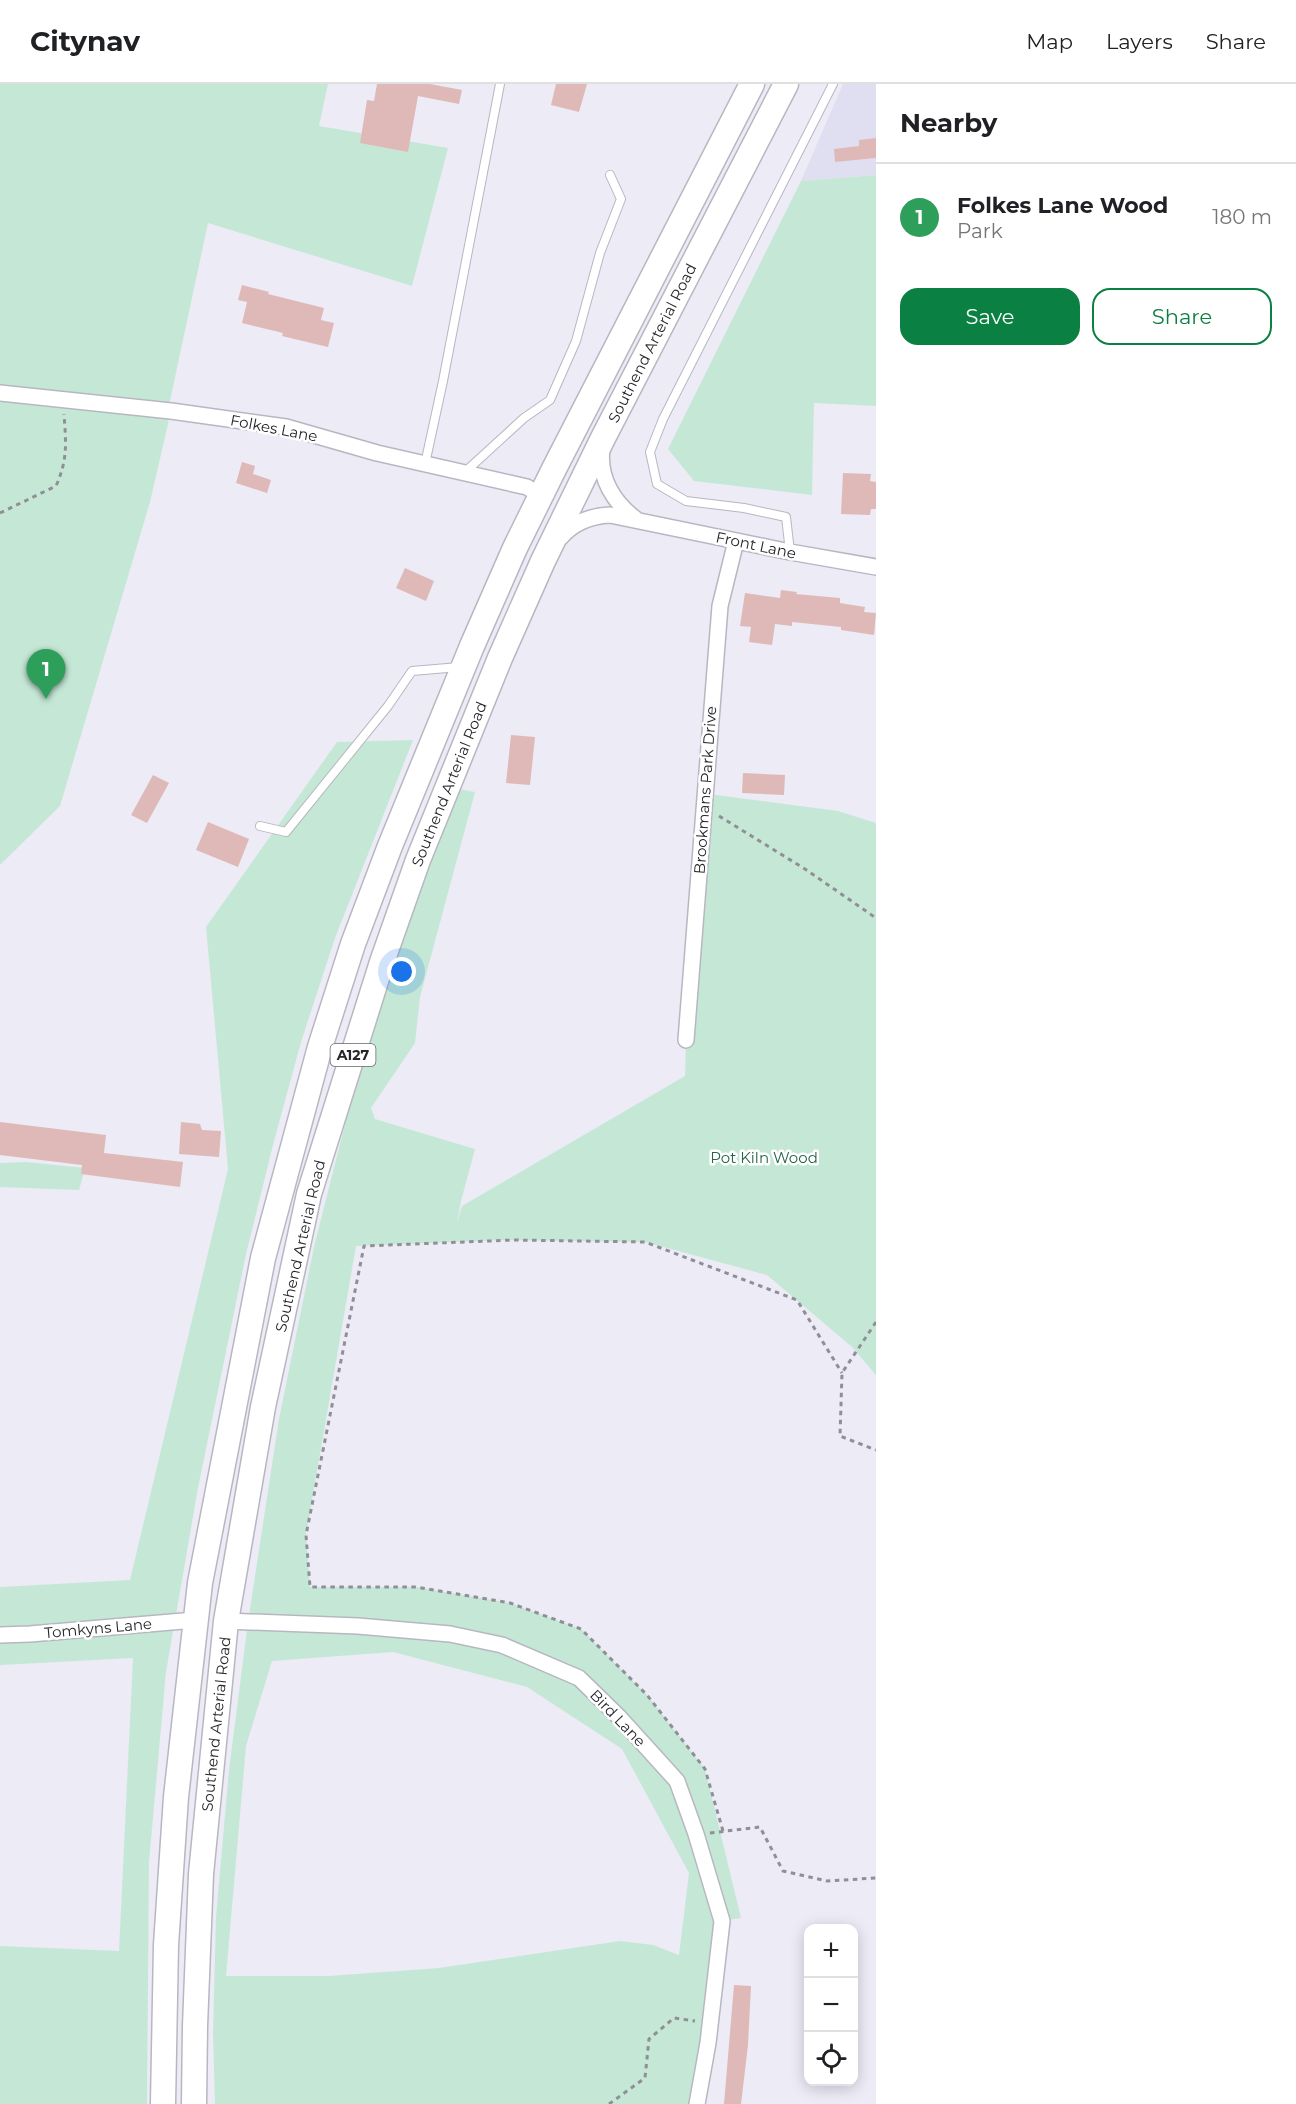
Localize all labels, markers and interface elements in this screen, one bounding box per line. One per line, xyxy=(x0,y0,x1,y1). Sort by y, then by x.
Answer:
text: Citynav xyxy=(30,24,140,58)
text: Map xyxy=(1026,29,1073,54)
text: Layers xyxy=(1106,29,1173,54)
text: Share xyxy=(1206,29,1266,54)
text: Nearby xyxy=(900,107,997,139)
text: Folkes Lane Wood xyxy=(957,192,1168,219)
text: 1 xyxy=(916,205,923,229)
text: 180 m xyxy=(1212,205,1272,229)
text: Park xyxy=(957,219,1003,243)
street label: Southend Arterial Road xyxy=(604,260,700,426)
button: Save xyxy=(900,288,1080,345)
button: Share xyxy=(1092,288,1272,345)
street label: Folkes Lane xyxy=(229,410,319,446)
street label: Front Lane xyxy=(714,527,798,563)
pin: 1 xyxy=(26,650,66,699)
street label: Southend Arterial Road xyxy=(407,699,491,869)
street label: Brookmans Park Drive xyxy=(690,705,720,875)
your location xyxy=(387,957,416,986)
road number: A127 xyxy=(330,1044,376,1066)
park label: Pot Kiln Wood xyxy=(710,1148,818,1167)
street label: Southend Arterial Road xyxy=(271,1158,329,1334)
street label: Tomkyns Lane xyxy=(43,1614,153,1642)
street label: Southend Arterial Road xyxy=(197,1635,235,1813)
street label: Bird Lane xyxy=(586,1685,650,1751)
map controls xyxy=(804,1924,858,2086)
button: + xyxy=(804,1924,858,1978)
button: − xyxy=(804,1978,858,2032)
button: locate xyxy=(804,2032,858,2086)

